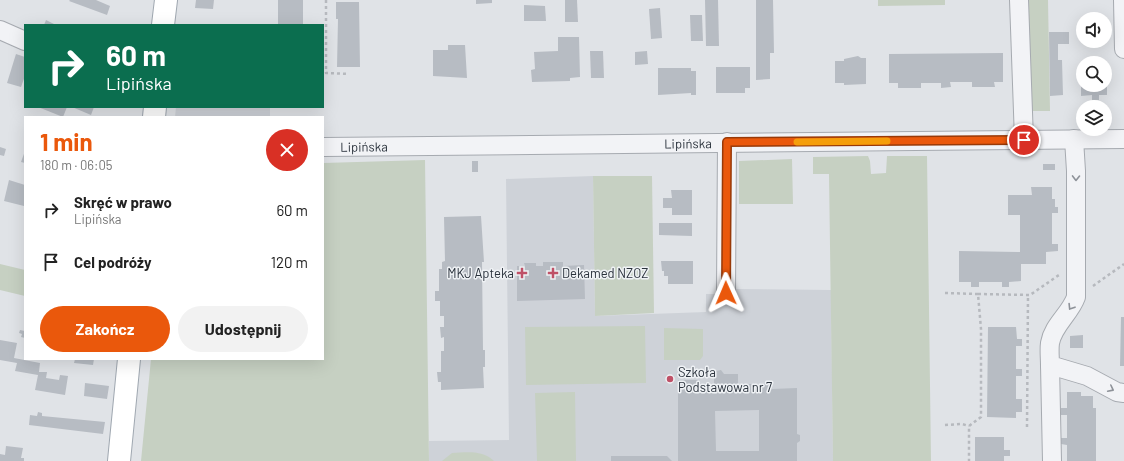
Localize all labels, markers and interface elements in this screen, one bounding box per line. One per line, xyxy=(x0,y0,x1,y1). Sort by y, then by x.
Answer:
map controls xyxy=(1076,12,1112,136)
button: sound xyxy=(1076,12,1112,48)
text: 60 m xyxy=(106,38,166,72)
icon: right xyxy=(40,40,92,92)
button: search xyxy=(1076,56,1112,92)
text: Lipińska xyxy=(106,72,172,94)
button: layers xyxy=(1076,100,1112,136)
pin xyxy=(1007,123,1041,157)
text: 1 min xyxy=(40,127,93,156)
button: close xyxy=(266,129,308,171)
icon: arrive xyxy=(1013,129,1035,151)
street label: Lipińska xyxy=(664,135,712,152)
street label: Lipińska xyxy=(340,138,388,155)
text: 180 m · 06:05 xyxy=(40,157,112,173)
one-way arrow xyxy=(1071,175,1080,181)
text: Skręć w prawo xyxy=(74,193,172,211)
icon: right xyxy=(40,199,62,221)
text: 60 m xyxy=(276,201,308,219)
text: Lipińska xyxy=(74,211,122,227)
icon: arrive xyxy=(40,251,62,273)
text: Cel podróży xyxy=(74,253,152,271)
text: 120 m xyxy=(271,253,308,271)
place label: MKJ Apteka xyxy=(447,265,514,281)
place label: Dekamed NZOZ xyxy=(562,265,648,281)
marker: Dekamed NZOZ xyxy=(547,267,559,279)
marker: MKJ Apteka xyxy=(517,268,527,278)
position arrow xyxy=(705,272,747,314)
one-way arrow xyxy=(1068,303,1076,310)
button: Zakończ xyxy=(40,306,170,352)
button: Udostępnij xyxy=(178,306,308,352)
place label: Szkoła Podstawowa nr 7 xyxy=(678,364,772,395)
marker: Szkoła Podstawowa nr 7 xyxy=(665,374,675,384)
one-way arrow xyxy=(1107,384,1114,392)

